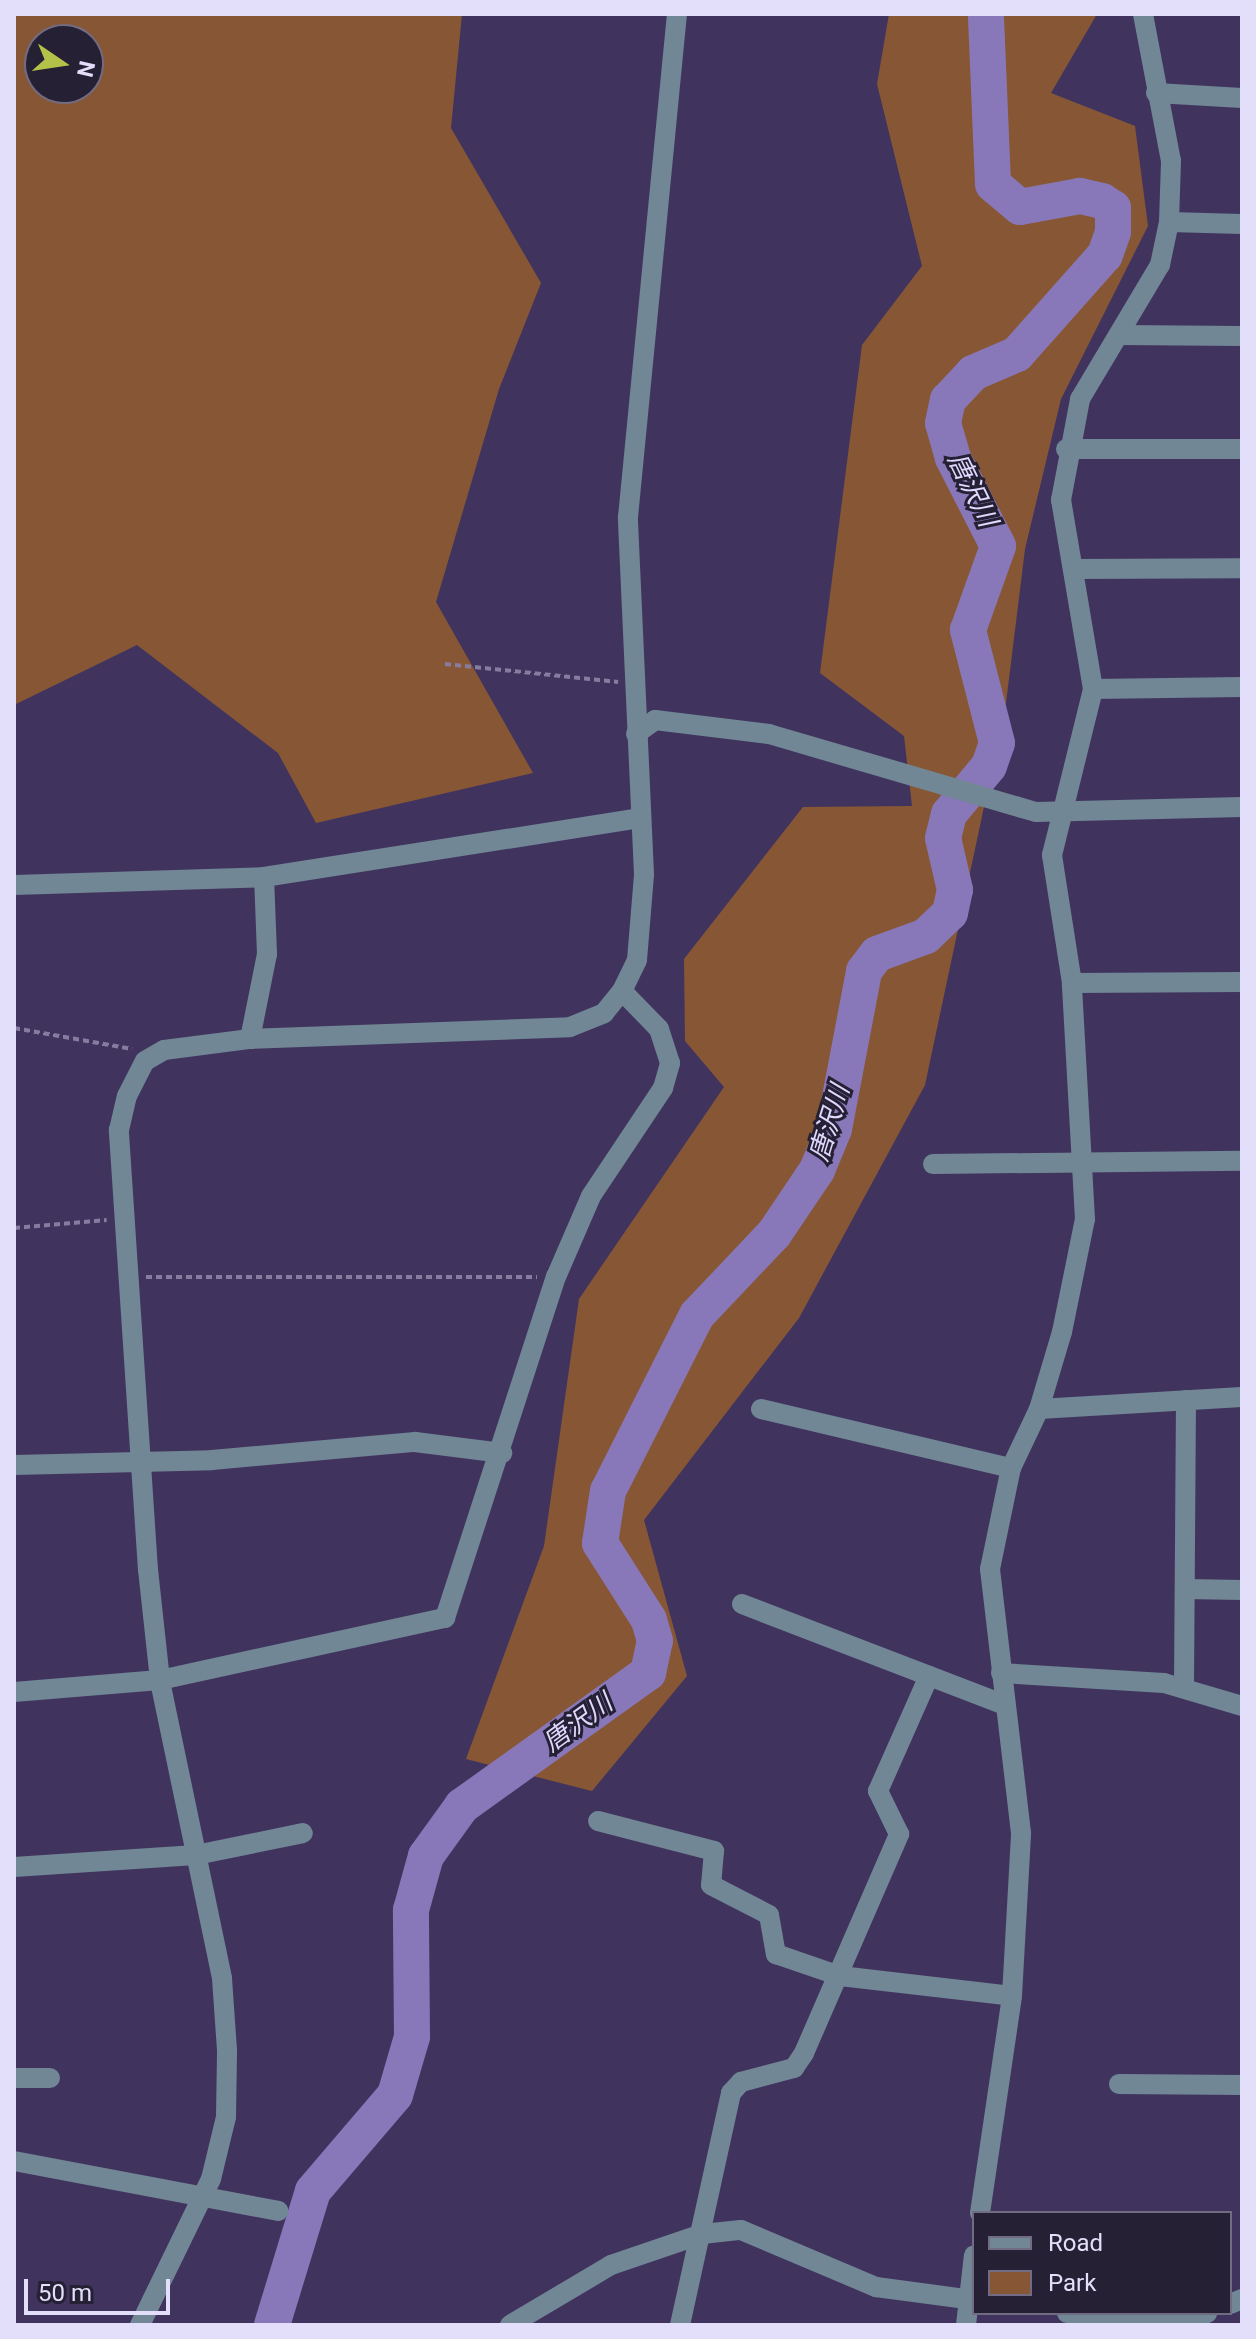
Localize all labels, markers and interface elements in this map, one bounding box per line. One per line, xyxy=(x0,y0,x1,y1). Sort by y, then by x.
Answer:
north arrow xyxy=(24,24,104,104)
text: N xyxy=(72,59,100,79)
water label: 唐沢川 xyxy=(941,448,1003,532)
water label: 唐沢川 xyxy=(804,1081,856,1165)
water label: 唐沢川 xyxy=(537,1687,619,1759)
legend xyxy=(972,2211,1232,2315)
text: Road xyxy=(1048,2229,1103,2257)
scale bar xyxy=(28,2263,174,2313)
text: Park xyxy=(1048,2269,1096,2297)
text: 50 m xyxy=(38,2279,92,2307)

